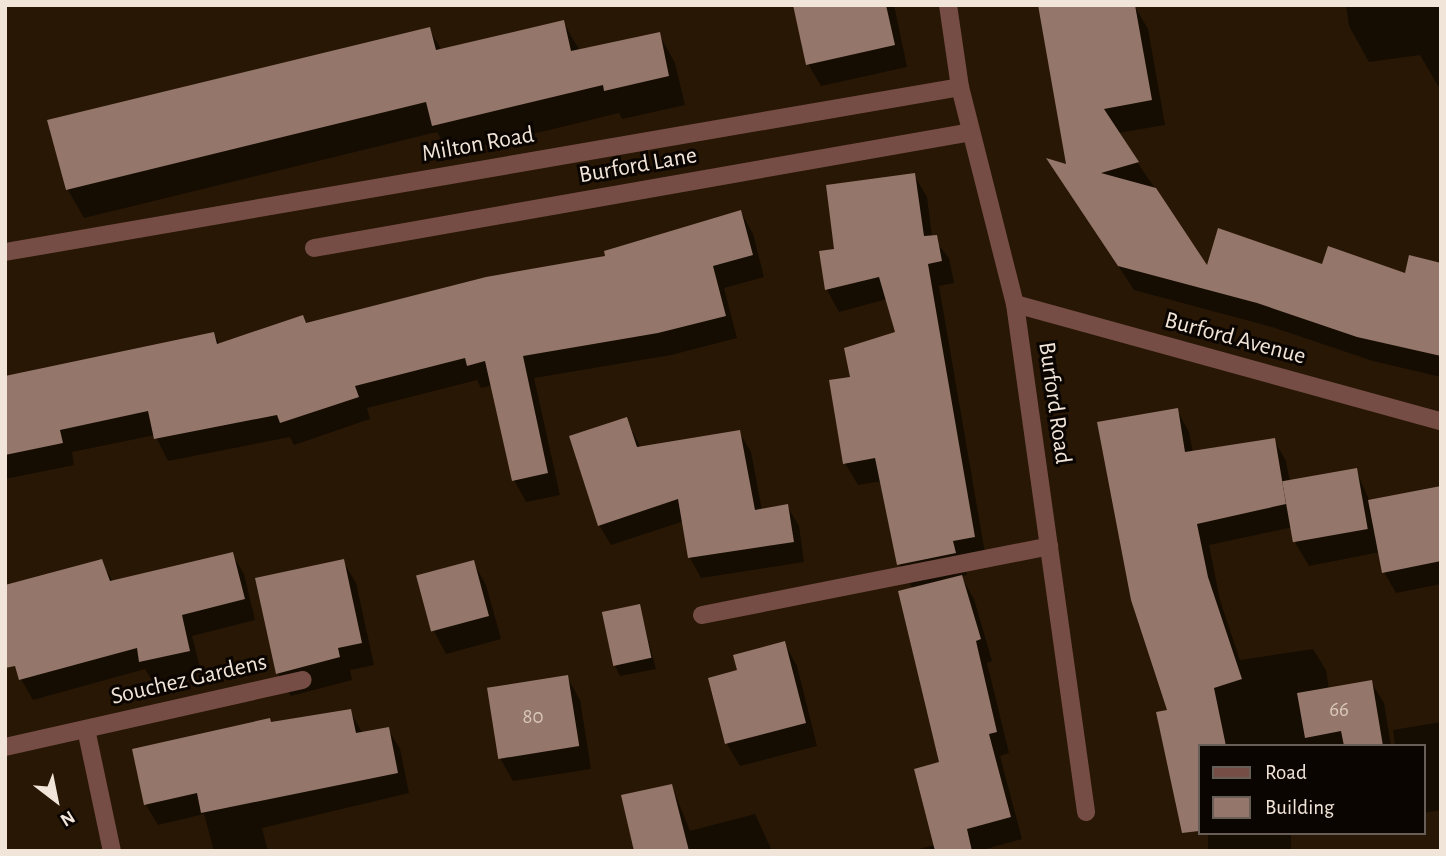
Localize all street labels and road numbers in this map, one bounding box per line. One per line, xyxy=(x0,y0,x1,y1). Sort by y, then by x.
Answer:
street label: Milton Road xyxy=(420,121,536,169)
street label: Burford Lane xyxy=(577,141,699,191)
street label: Burford Avenue xyxy=(1161,306,1309,372)
street label: Burford Road xyxy=(1031,340,1077,466)
street label: Souchez Gardens xyxy=(108,648,270,712)

